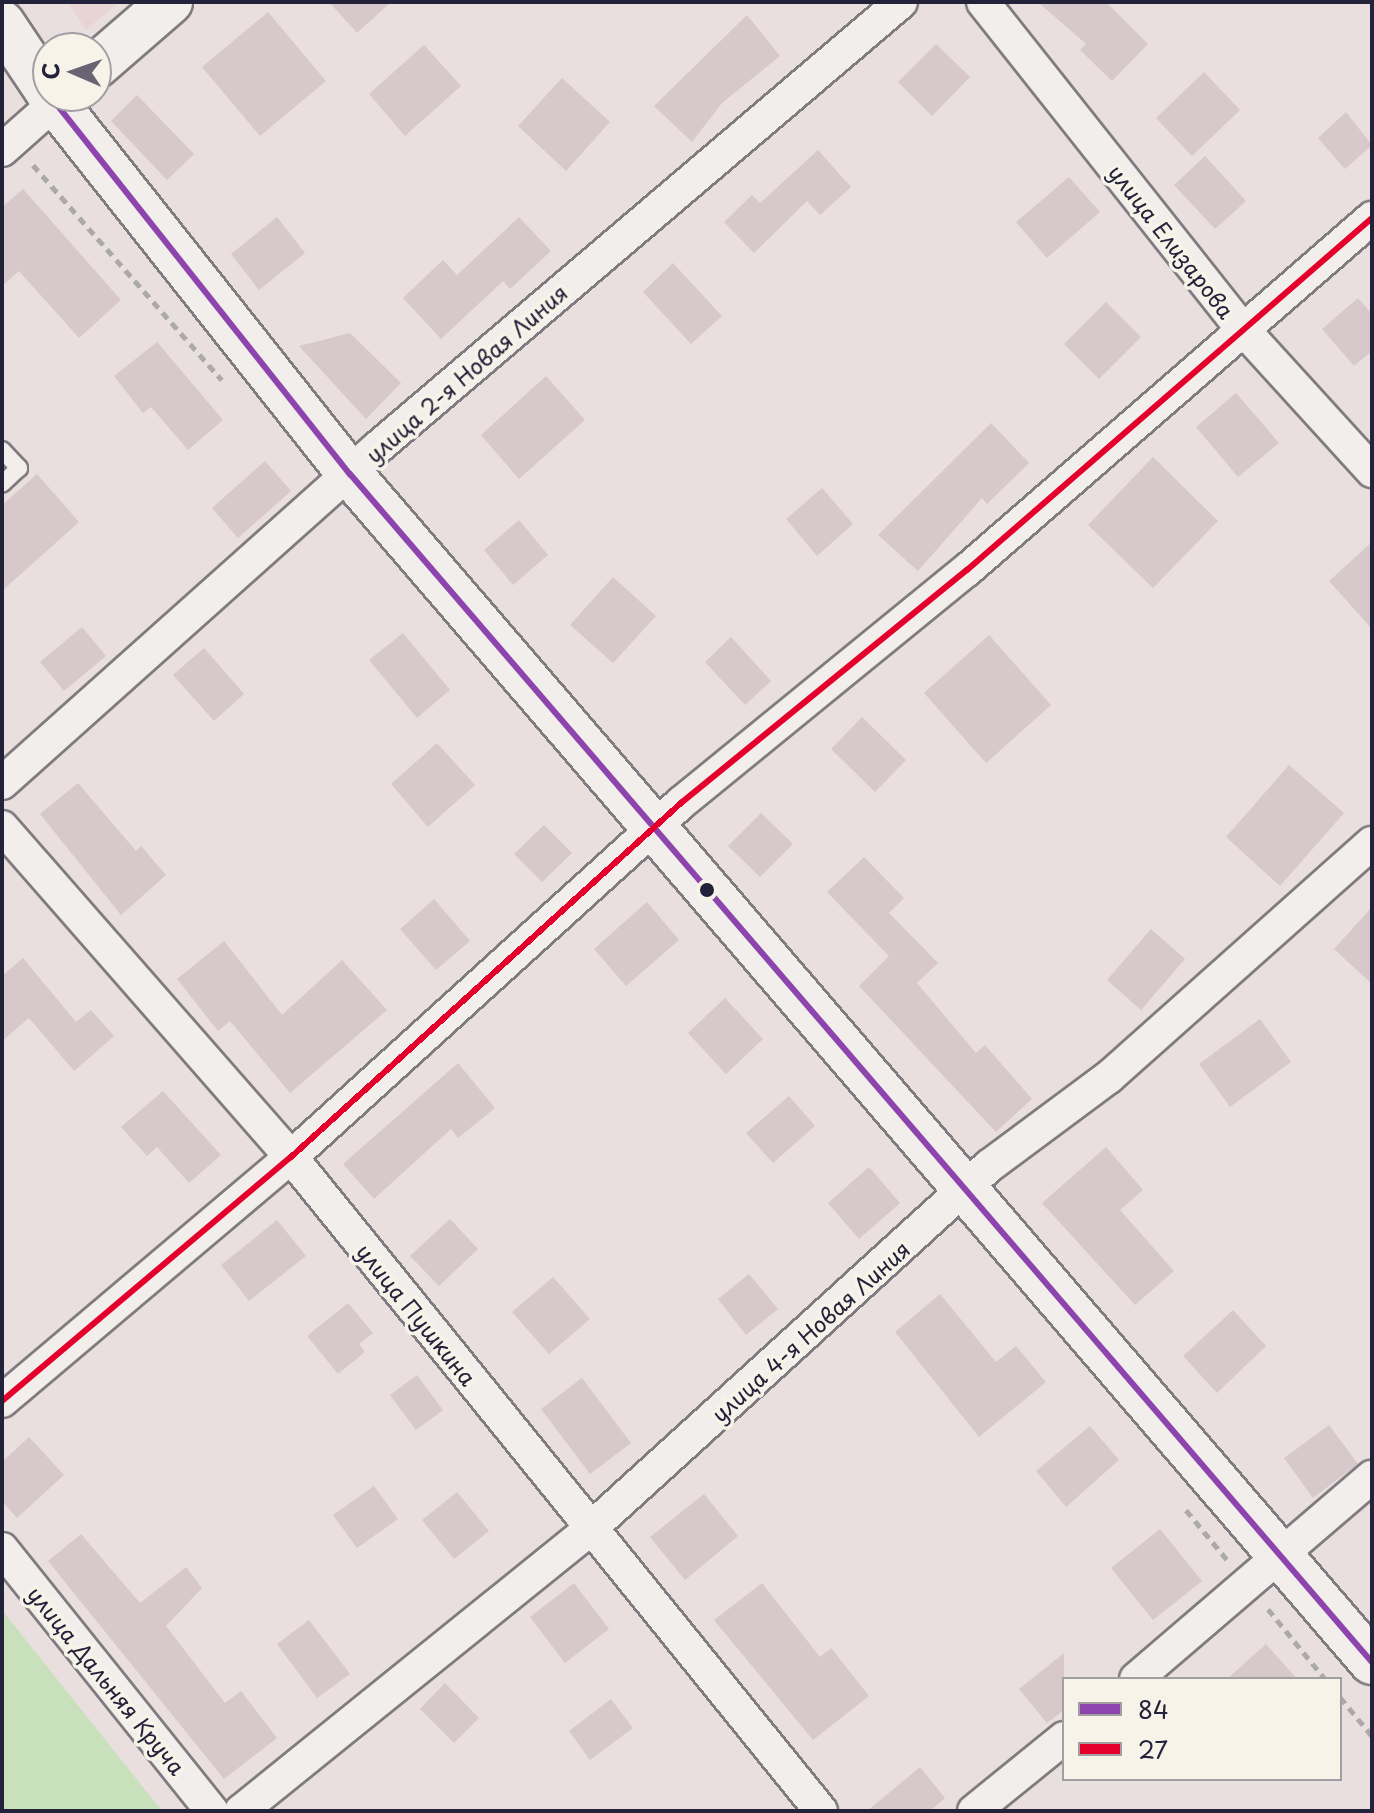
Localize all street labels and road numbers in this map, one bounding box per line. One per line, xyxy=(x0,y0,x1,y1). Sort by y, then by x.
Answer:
street label: улица Елизарова xyxy=(1104,159,1240,323)
street label: улица 2-я Новая Линия xyxy=(359,278,573,468)
street label: улица 4-я Новая Линия xyxy=(705,1234,915,1428)
street label: улица Пушкина xyxy=(351,1237,483,1391)
street label: улица Дальняя Круча xyxy=(22,1580,192,1780)

